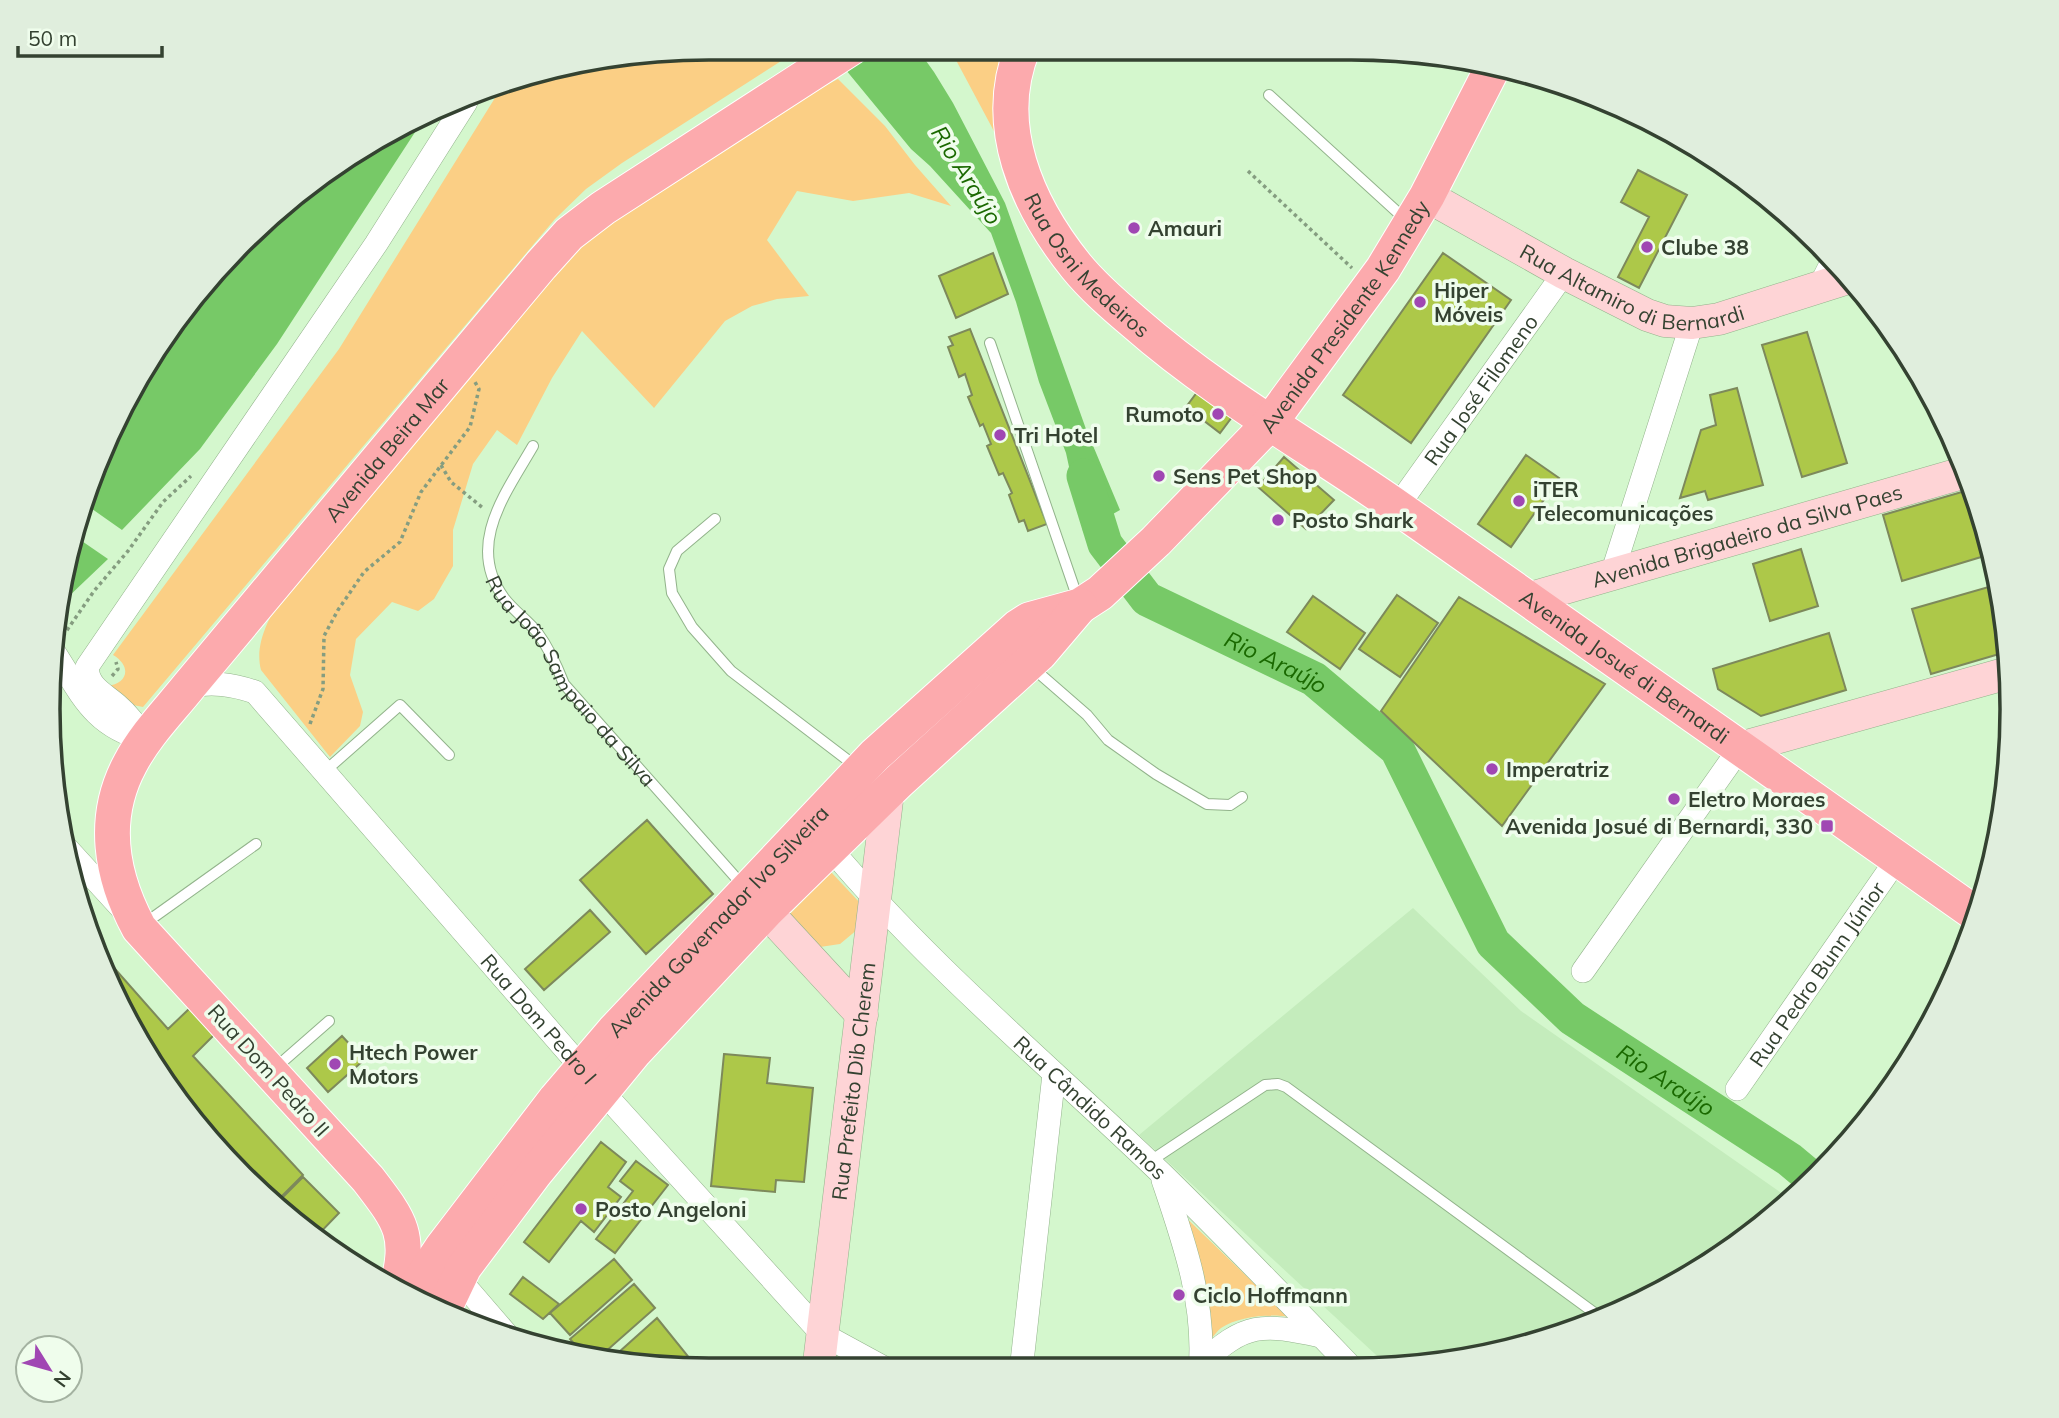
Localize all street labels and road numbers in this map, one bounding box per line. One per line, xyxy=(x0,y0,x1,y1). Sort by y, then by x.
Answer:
street label: Rua Osni Medeiros xyxy=(1019,188,1155,343)
street label: Avenida Presidente Kennedy xyxy=(1254,195,1435,438)
street label: Rua Altamiro di Bernardi xyxy=(1516,238,1747,336)
street label: Rua José Filomeno xyxy=(1418,309,1543,470)
street label: Avenida Beira Mar xyxy=(319,372,455,527)
street label: Avenida Brigadeiro da Silva Paes xyxy=(1589,478,1905,593)
street label: Rua João Sampaio da Silva xyxy=(480,571,661,792)
street label: Avenida Josué di Bernardi xyxy=(1515,584,1734,749)
street label: Avenida Governador Ivo Silveira xyxy=(602,800,834,1043)
street label: Rua Pedro Bunn Júnior xyxy=(1744,876,1891,1072)
street label: Rua Dom Pedro I xyxy=(475,948,603,1089)
street label: Rua Prefeito Dib Cherem xyxy=(826,961,880,1202)
street label: Rua Dom Pedro II xyxy=(203,998,335,1142)
street label: Rua Cândido Ramos xyxy=(1009,1030,1173,1185)

